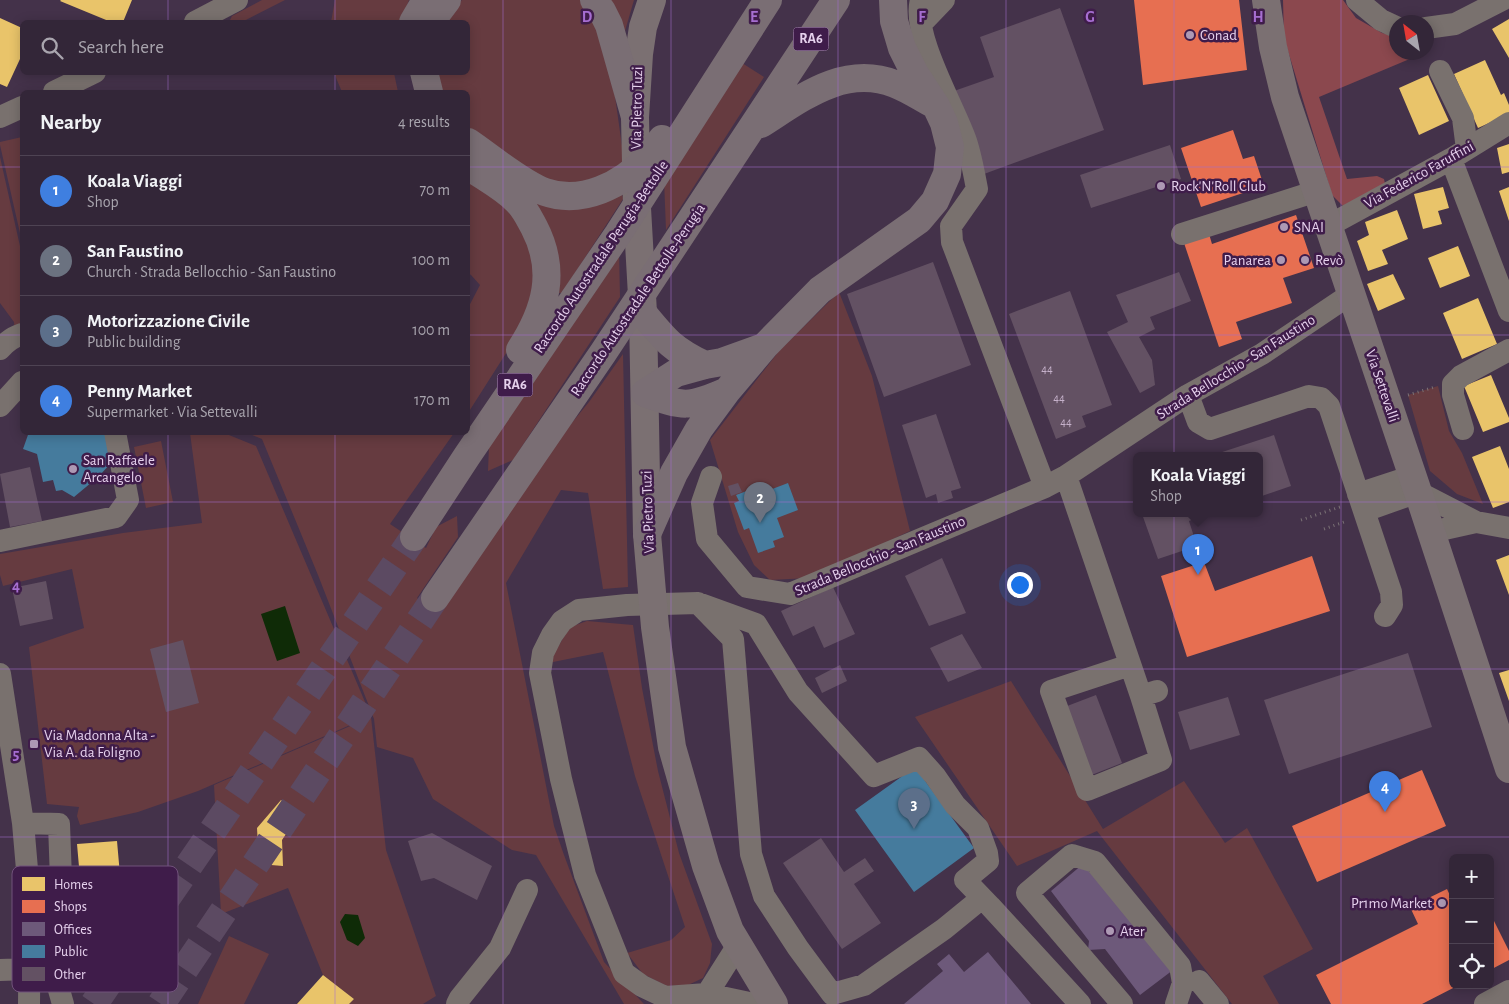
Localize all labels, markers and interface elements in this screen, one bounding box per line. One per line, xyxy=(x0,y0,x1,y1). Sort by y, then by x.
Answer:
text: D xyxy=(582,9,593,25)
text: E xyxy=(750,9,758,25)
text: F xyxy=(918,9,926,25)
text: G xyxy=(1085,9,1095,25)
text: H xyxy=(1252,9,1264,25)
north arrow xyxy=(1389,15,1434,60)
search box xyxy=(20,20,470,75)
road number: RA6 xyxy=(794,28,828,50)
place label: Conad xyxy=(1200,28,1237,43)
marker: Conad xyxy=(1184,29,1196,41)
icon: search xyxy=(38,34,66,62)
text: Search here xyxy=(78,38,164,57)
street label: Via Pietro Tuzi xyxy=(629,66,645,150)
text: Nearby xyxy=(40,112,101,133)
text: 4 results xyxy=(398,114,450,130)
street label: Via Federico Faruffini xyxy=(1362,139,1476,211)
street label: Raccordo Autostradale Perugia-Bettolle xyxy=(531,158,671,356)
text: Koala Viaggi xyxy=(87,172,182,191)
place label: Rock'N'Roll Club xyxy=(1171,179,1266,194)
marker: Rock'N'Roll Club xyxy=(1155,180,1167,192)
text: 1 xyxy=(53,182,59,198)
text: 70 m xyxy=(419,182,450,198)
text: Shop xyxy=(87,194,119,210)
street label: Raccordo Autostradale Bettolle-Perugia xyxy=(568,201,708,399)
place label: SNAI xyxy=(1294,220,1324,235)
marker: SNAI xyxy=(1278,221,1290,233)
text: San Faustino xyxy=(87,242,183,261)
text: 2 xyxy=(52,252,60,268)
text: 100 m xyxy=(412,252,450,268)
place label: Panarea xyxy=(1224,253,1271,268)
place label: Revò xyxy=(1315,253,1343,268)
marker: Panarea xyxy=(1275,254,1287,266)
marker: Revò xyxy=(1299,254,1311,266)
text: Church · Strada Bellocchio - San Faustino xyxy=(87,264,336,280)
text: Motorizzazione Civile xyxy=(87,312,250,331)
street label: Strada Bellocchio - San Faustino xyxy=(1154,312,1318,422)
text: 3 xyxy=(53,322,59,338)
text: 100 m xyxy=(412,322,450,338)
text: Public building xyxy=(87,334,181,350)
street label: Via Settevalli xyxy=(1363,348,1401,424)
house number: 44 xyxy=(1041,363,1053,375)
road number: RA6 xyxy=(498,374,532,396)
text: Penny Market xyxy=(87,382,192,401)
text: 4 xyxy=(52,392,60,408)
text: 170 m xyxy=(414,392,450,408)
house number: 44 xyxy=(1053,392,1065,404)
text: Supermarket · Via Settevalli xyxy=(87,404,258,420)
house number: 44 xyxy=(1060,416,1072,428)
popup xyxy=(1133,452,1263,517)
place label: San Raffaele Arcangelo xyxy=(83,453,155,485)
marker: San Raffaele Arcangelo xyxy=(67,463,79,475)
text: Koala Viaggi xyxy=(1150,466,1246,485)
street label: Via Pietro Tuzi xyxy=(639,470,657,554)
pin: 2 xyxy=(744,482,776,523)
text: Shop xyxy=(1150,488,1182,504)
street label: Strada Bellocchio - San Faustino xyxy=(793,513,967,599)
pin: 1 xyxy=(1182,534,1214,575)
your location xyxy=(1007,572,1033,598)
text: 4 xyxy=(12,578,20,594)
place label: Via Madonna Alta - Via A. da Foligno xyxy=(44,728,155,760)
marker: Via Madonna Alta - Via A. da Foligno xyxy=(28,738,40,750)
text: 5 xyxy=(13,746,20,762)
pin: 4 xyxy=(1369,771,1401,812)
pin: 3 xyxy=(898,788,930,829)
map controls xyxy=(1449,854,1494,989)
button: + xyxy=(1449,854,1494,899)
legend xyxy=(12,866,178,992)
text: Homes xyxy=(54,878,93,892)
place label: Pr1mo Market xyxy=(1351,896,1432,911)
marker: Pr1mo Market xyxy=(1436,897,1448,909)
button: − xyxy=(1449,899,1494,944)
text: Shops xyxy=(54,900,87,914)
text: Offices xyxy=(54,923,92,937)
place label: Ater xyxy=(1120,924,1145,939)
marker: Ater xyxy=(1104,925,1116,937)
button: locate xyxy=(1449,944,1494,989)
text: Public xyxy=(54,945,88,959)
text: Other xyxy=(54,968,86,982)

